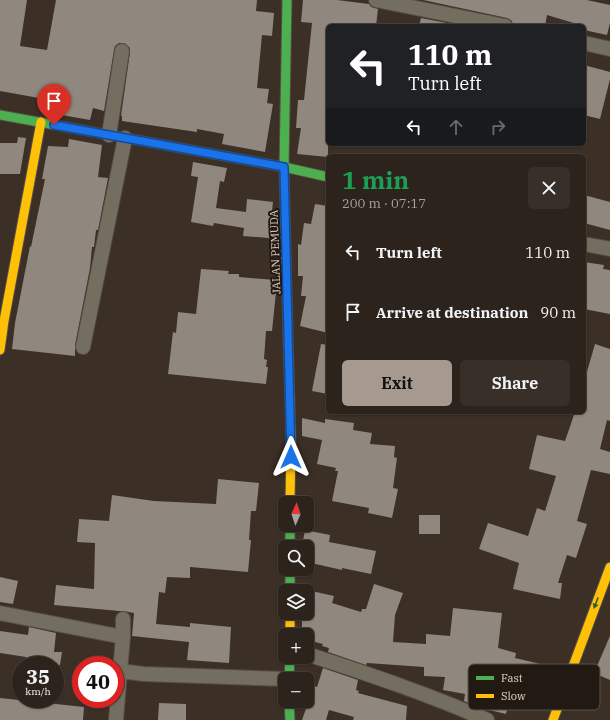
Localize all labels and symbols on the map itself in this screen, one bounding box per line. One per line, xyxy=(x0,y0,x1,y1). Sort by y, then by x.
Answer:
pin xyxy=(37,84,71,125)
street label: JALAN PEMUDA xyxy=(267,209,283,294)
position arrow xyxy=(270,436,312,478)
north arrow xyxy=(278,496,314,532)
one-way arrow xyxy=(593,598,599,610)
speed limit sign: 40 xyxy=(72,656,124,708)
legend xyxy=(468,664,600,710)
text: Fast xyxy=(501,671,523,685)
text: Slow xyxy=(501,689,526,703)

